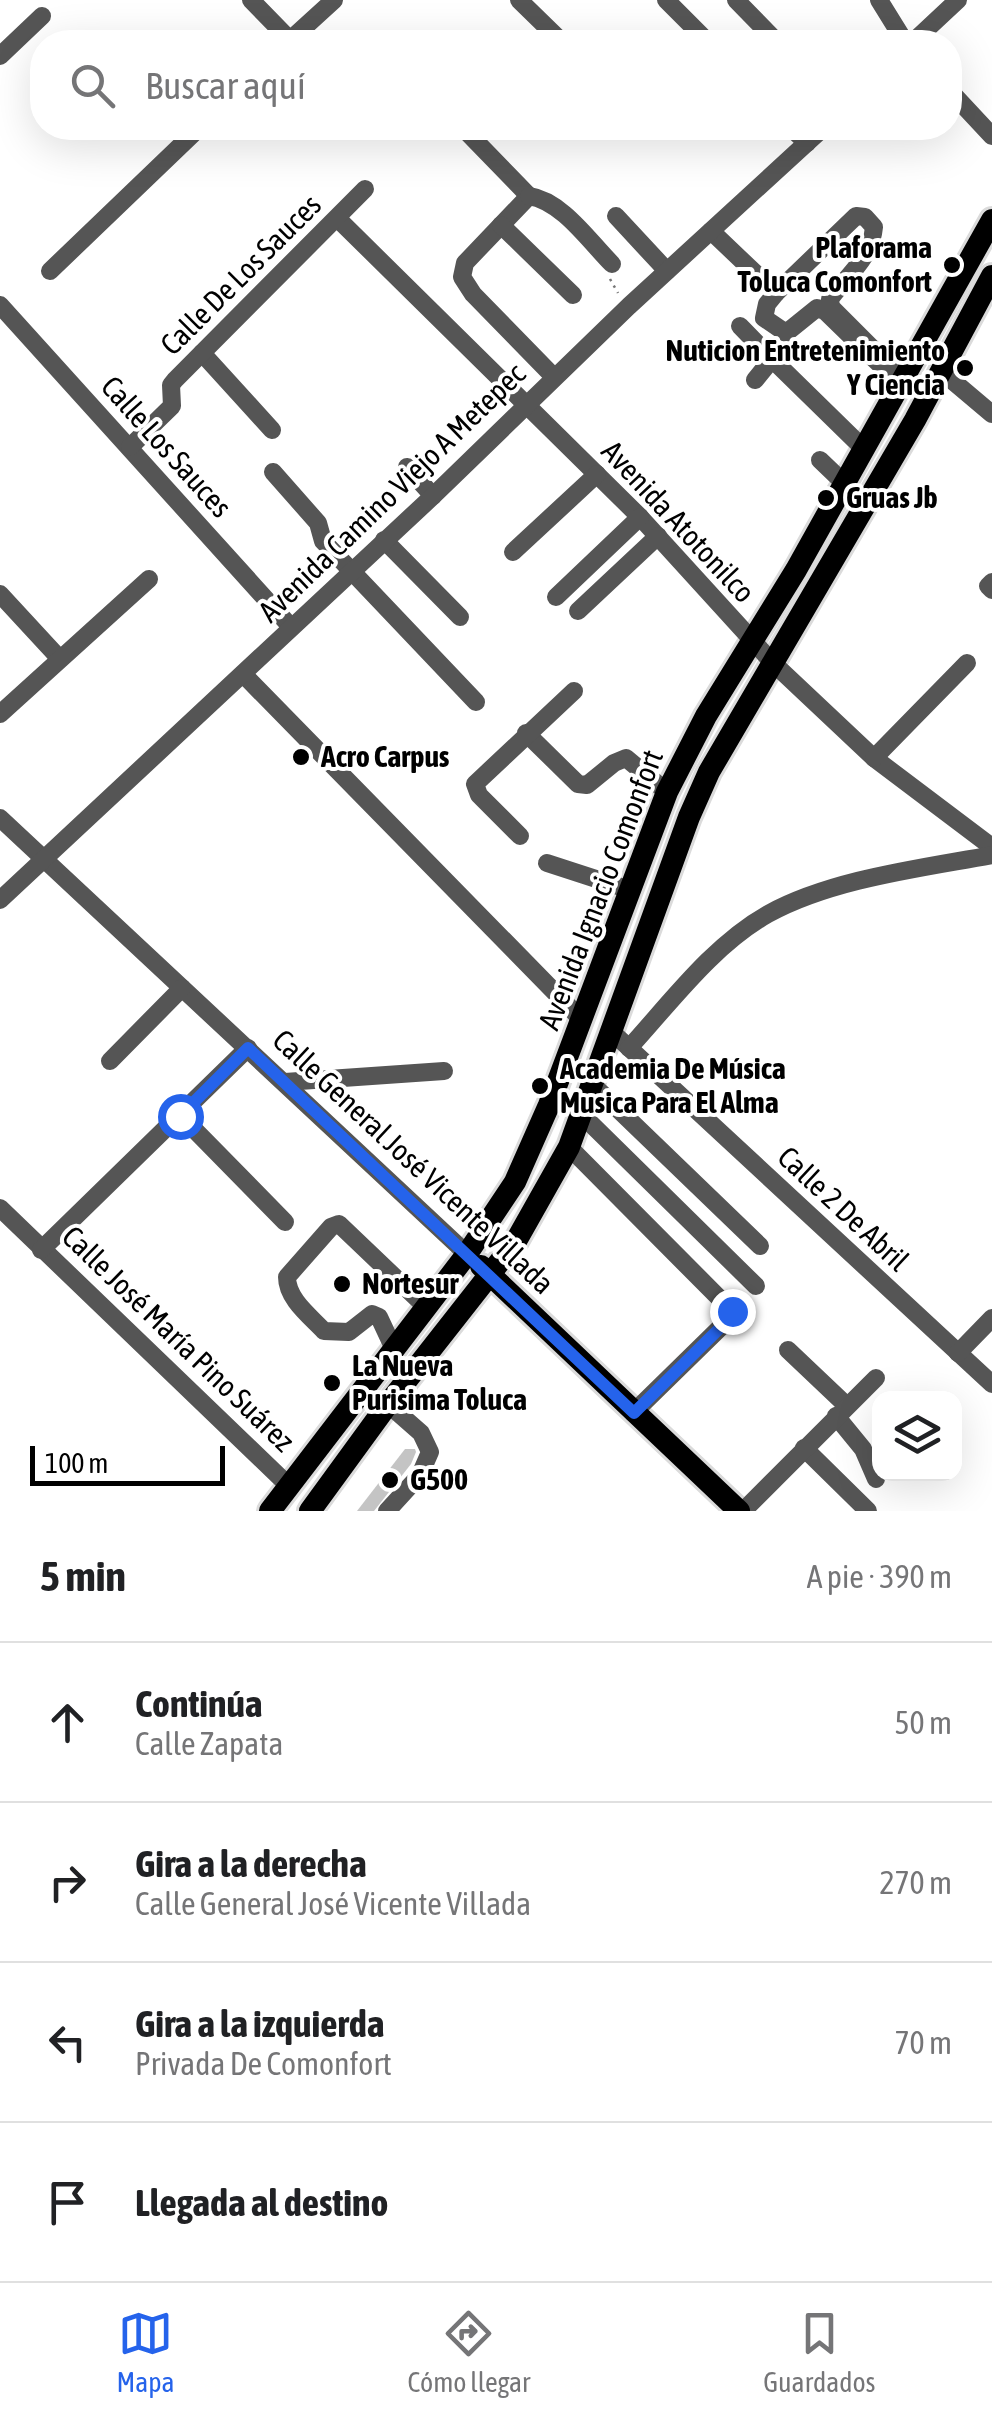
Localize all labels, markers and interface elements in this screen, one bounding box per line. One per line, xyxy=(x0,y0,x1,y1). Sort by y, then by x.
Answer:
search box xyxy=(30,30,962,140)
icon: search xyxy=(65,58,120,113)
text: Buscar aquí xyxy=(145,64,306,107)
street label: Calle De Los Sauces xyxy=(153,187,327,361)
place label: Plaforama Toluca Comonfort xyxy=(738,230,932,298)
marker: Plaforama Toluca Comonfort xyxy=(941,254,963,276)
place label: Nuticion Entretenimiento Y Ciencia xyxy=(666,333,945,401)
street label: Avenida Camino Viejo A Metepec xyxy=(251,356,532,628)
marker: Nuticion Entretenimiento Y Ciencia xyxy=(954,357,976,379)
street label: Calle Los Sauces xyxy=(95,369,239,524)
street label: Avenida Atotonilco xyxy=(595,434,762,609)
place label: Gruas Jb xyxy=(846,480,938,514)
marker: Gruas Jb xyxy=(815,487,837,509)
place label: Acro Carpus xyxy=(320,739,450,773)
street label: Avenida Ignacio Comonfort xyxy=(531,745,669,1034)
marker: Acro Carpus xyxy=(290,746,312,768)
street label: Calle General José Vicente Villada xyxy=(266,1022,561,1300)
place label: Academia De Música Musica Para El Alma xyxy=(559,1051,786,1119)
marker: Academia De Música Musica Para El Alma xyxy=(529,1075,551,1097)
route start xyxy=(158,1094,204,1140)
street label: Calle 2 De Abril xyxy=(771,1139,916,1277)
street label: Calle José María Pino Suárez xyxy=(56,1219,302,1458)
place label: Nortesur xyxy=(362,1266,459,1300)
marker: Nortesur xyxy=(331,1273,353,1295)
route end xyxy=(710,1289,756,1335)
place label: La Nueva Purisima Toluca xyxy=(352,1348,527,1416)
marker: La Nueva Purisima Toluca xyxy=(321,1372,343,1394)
map controls xyxy=(872,1391,962,1481)
button: layers xyxy=(872,1391,962,1481)
scale bar xyxy=(30,1441,225,1486)
text: 100 m xyxy=(45,1447,108,1479)
place label: G500 xyxy=(410,1462,468,1496)
marker: G500 xyxy=(379,1469,401,1491)
text: 5 min xyxy=(40,1552,126,1600)
text: A pie · 390 m xyxy=(807,1558,952,1595)
text: Continúa xyxy=(135,1682,263,1725)
icon: ahead xyxy=(40,1695,95,1750)
text: 50 m xyxy=(894,1704,952,1741)
text: Calle Zapata xyxy=(135,1725,283,1762)
text: Gira a la derecha xyxy=(135,1842,367,1885)
icon: right xyxy=(40,1855,95,1910)
text: 270 m xyxy=(879,1864,952,1901)
text: Calle General José Vicente Villada xyxy=(135,1885,531,1922)
text: Gira a la izquierda xyxy=(135,2002,384,2045)
icon: left xyxy=(40,2015,95,2070)
text: 70 m xyxy=(894,2024,952,2061)
text: Privada De Comonfort xyxy=(135,2045,392,2082)
icon: arrive xyxy=(40,2175,95,2230)
text: Llegada al destino xyxy=(135,2181,388,2224)
tab: Mapa xyxy=(116,2306,175,2398)
tab: Cómo llegar xyxy=(407,2306,530,2398)
tab: Guardados xyxy=(763,2306,876,2398)

